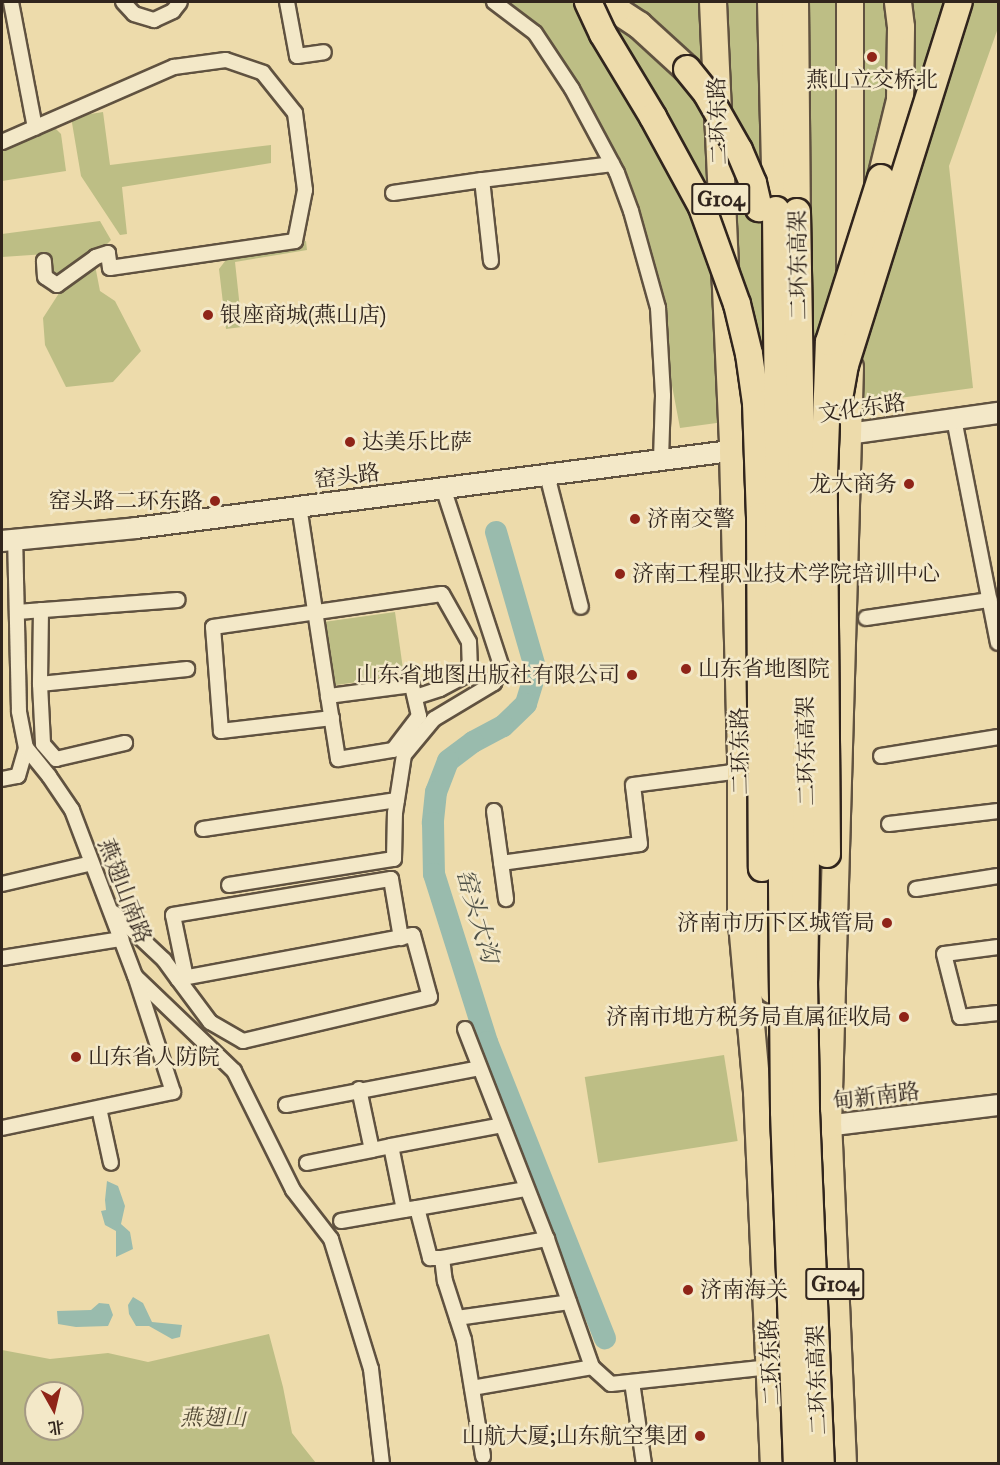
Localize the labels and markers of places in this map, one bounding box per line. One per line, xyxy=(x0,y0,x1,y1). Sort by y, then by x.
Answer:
marker: 燕山立交桥北 xyxy=(865,50,879,64)
place label: 燕山立交桥北 xyxy=(806,67,938,93)
place label: 银座商城(燕山店) xyxy=(220,302,386,328)
marker: 银座商城(燕山店) xyxy=(201,308,215,322)
place label: 达美乐比萨 xyxy=(362,429,472,455)
marker: 达美乐比萨 xyxy=(343,435,357,449)
place label: 龙大商务 xyxy=(809,471,897,497)
marker: 龙大商务 xyxy=(902,477,916,491)
place label: 窑头路二环东路 xyxy=(49,488,203,514)
marker: 窑头路二环东路 xyxy=(208,494,222,508)
place label: 济南交警 xyxy=(647,506,735,532)
marker: 济南交警 xyxy=(628,512,642,526)
place label: 济南工程职业技术学院培训中心 xyxy=(632,561,940,587)
marker: 济南工程职业技术学院培训中心 xyxy=(613,567,627,581)
place label: 山东省地图院 xyxy=(698,656,830,682)
place label: 山东省地图出版社有限公司 xyxy=(356,662,620,688)
marker: 山东省地图院 xyxy=(679,662,693,676)
marker: 山东省地图出版社有限公司 xyxy=(625,668,639,682)
place label: 济南市历下区城管局 xyxy=(677,910,875,936)
marker: 济南市历下区城管局 xyxy=(880,916,894,930)
place label: 济南市地方税务局直属征收局 xyxy=(606,1004,892,1030)
marker: 济南市地方税务局直属征收局 xyxy=(897,1010,911,1024)
place label: 山东省人防院 xyxy=(88,1044,220,1070)
marker: 山东省人防院 xyxy=(69,1050,83,1064)
place label: 济南海关 xyxy=(700,1277,788,1303)
marker: 济南海关 xyxy=(681,1283,695,1297)
place label: 山航大厦;山东航空集团 xyxy=(462,1423,688,1449)
marker: 山航大厦;山东航空集团 xyxy=(693,1429,707,1443)

